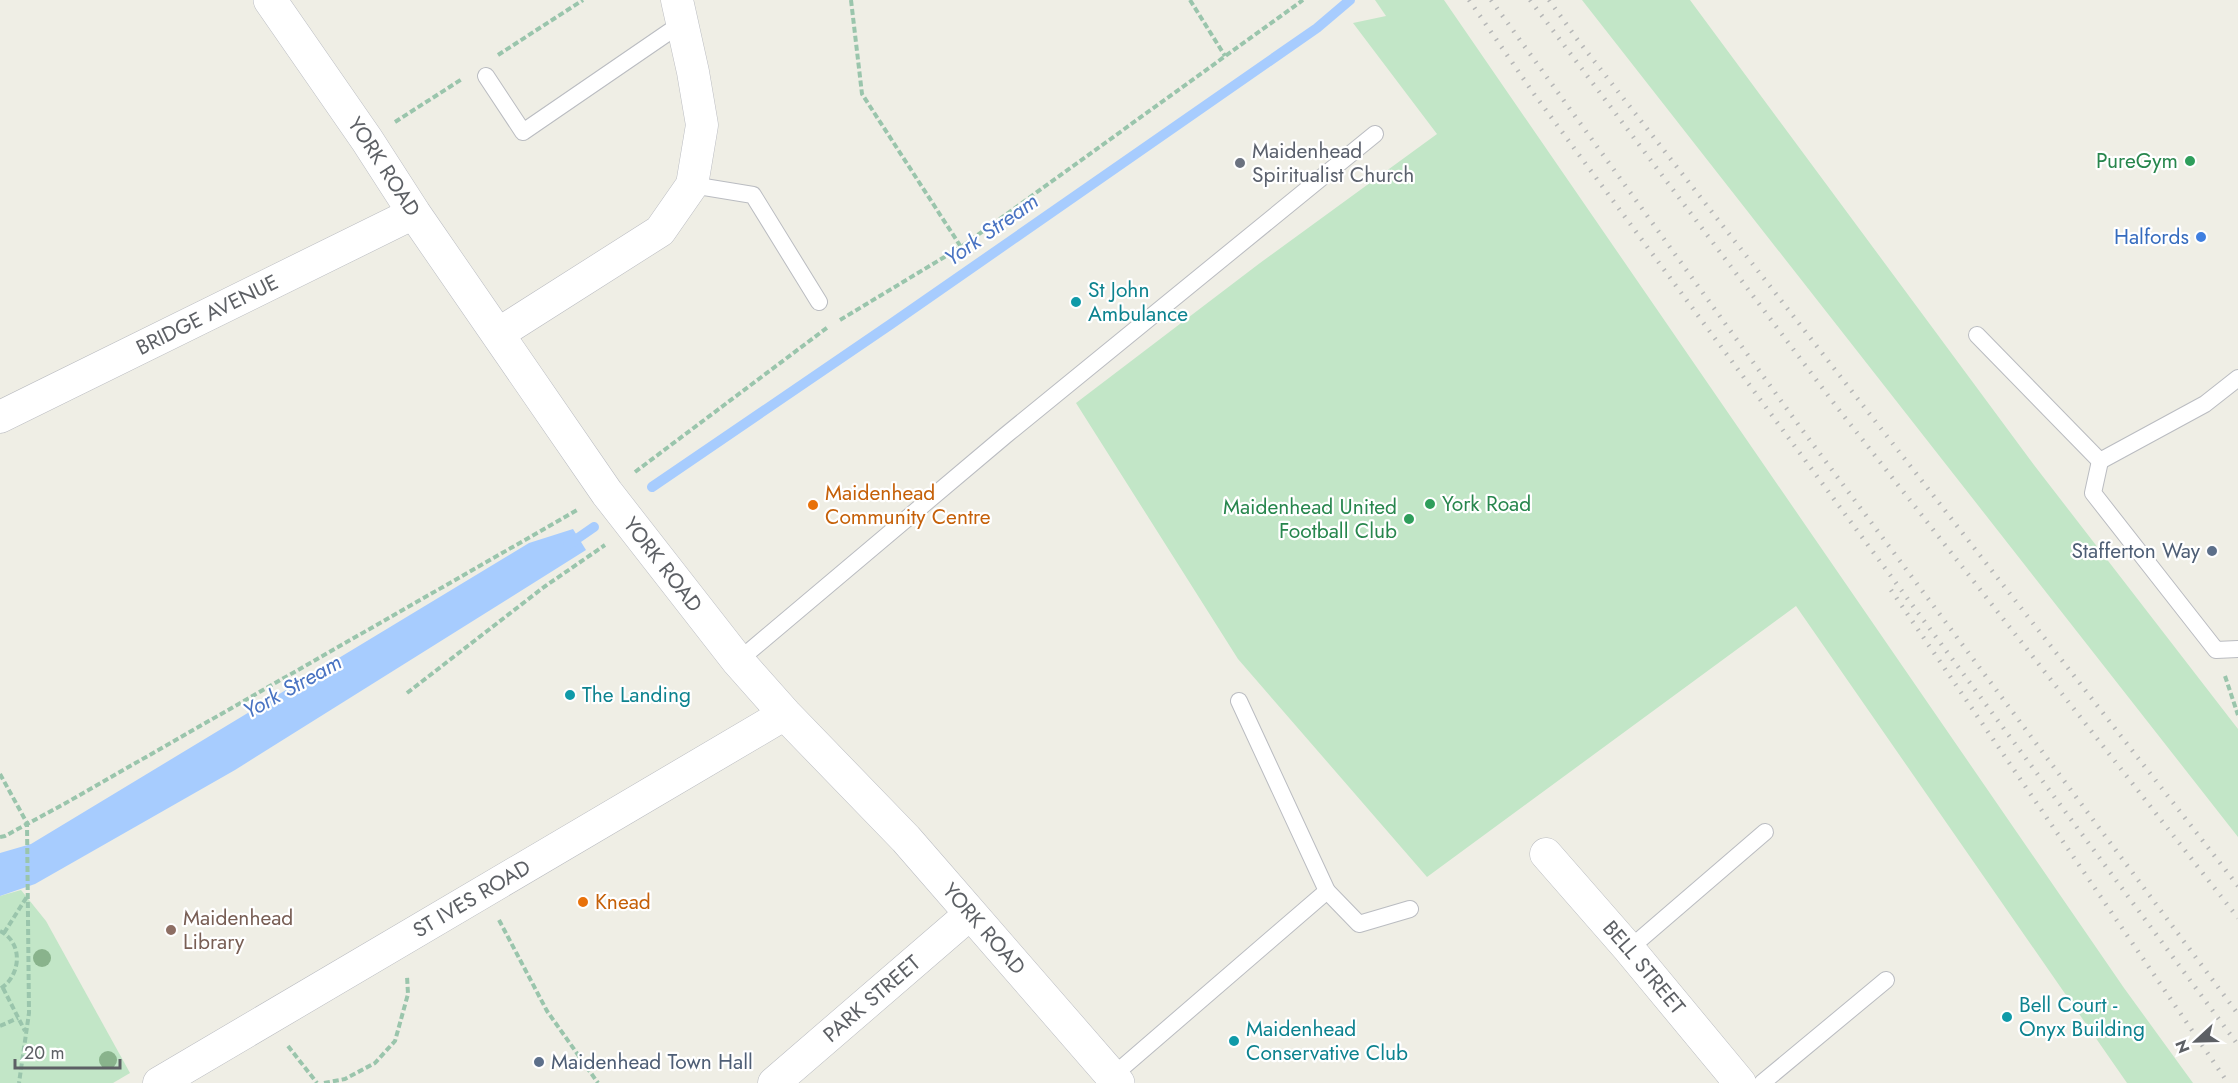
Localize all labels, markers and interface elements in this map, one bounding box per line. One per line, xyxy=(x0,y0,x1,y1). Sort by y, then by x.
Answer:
street label: YORK ROAD xyxy=(340,111,427,222)
place label: Maidenhead Spiritualist Church xyxy=(1252,136,1414,190)
place label: PureGym xyxy=(2096,146,2178,176)
marker: PureGym xyxy=(2183,154,2197,168)
marker: Maidenhead Spiritualist Church xyxy=(1233,156,1247,170)
water label: York Stream xyxy=(937,185,1045,273)
place label: Halfords xyxy=(2114,222,2189,252)
marker: Halfords xyxy=(2194,230,2208,244)
street label: BRIDGE AVENUE xyxy=(131,267,283,363)
place label: St John Ambulance xyxy=(1088,275,1188,329)
marker: St John Ambulance xyxy=(1069,295,1083,309)
place label: Maidenhead Community Centre xyxy=(825,478,991,532)
place label: York Road xyxy=(1442,489,1531,519)
place label: Maidenhead United Football Club xyxy=(1223,492,1397,546)
marker: York Road xyxy=(1423,497,1437,511)
marker: Maidenhead Community Centre xyxy=(806,498,820,512)
street label: YORK ROAD xyxy=(616,511,709,618)
marker: Maidenhead United Football Club xyxy=(1402,512,1416,526)
place label: Stafferton Way xyxy=(2072,536,2201,566)
marker: Stafferton Way xyxy=(2205,544,2219,558)
water label: York Stream xyxy=(237,646,347,726)
place label: The Landing xyxy=(582,680,691,710)
marker: The Landing xyxy=(563,688,577,702)
street label: ST IVES ROAD xyxy=(407,852,536,945)
street label: YORK ROAD xyxy=(936,876,1032,981)
place label: Knead xyxy=(595,887,651,917)
marker: Knead xyxy=(576,895,590,909)
place label: Maidenhead Library xyxy=(183,903,293,957)
street label: BELL STREET xyxy=(1596,914,1692,1021)
marker: Maidenhead Library xyxy=(164,923,178,937)
street label: PARK STREET xyxy=(817,948,927,1049)
place label: Bell Court - Onyx Building xyxy=(2019,990,2145,1044)
marker: Bell Court - Onyx Building xyxy=(2000,1010,2014,1024)
north arrow xyxy=(2166,1011,2226,1071)
place label: Maidenhead Conservative Club xyxy=(1246,1014,1408,1068)
scale bar xyxy=(15,1032,120,1070)
marker: Maidenhead Conservative Club xyxy=(1227,1034,1241,1048)
text: N xyxy=(2170,1036,2196,1057)
text: 20 m xyxy=(24,1040,64,1066)
place label: Maidenhead Town Hall xyxy=(551,1047,753,1077)
marker: Maidenhead Town Hall xyxy=(532,1055,546,1069)

